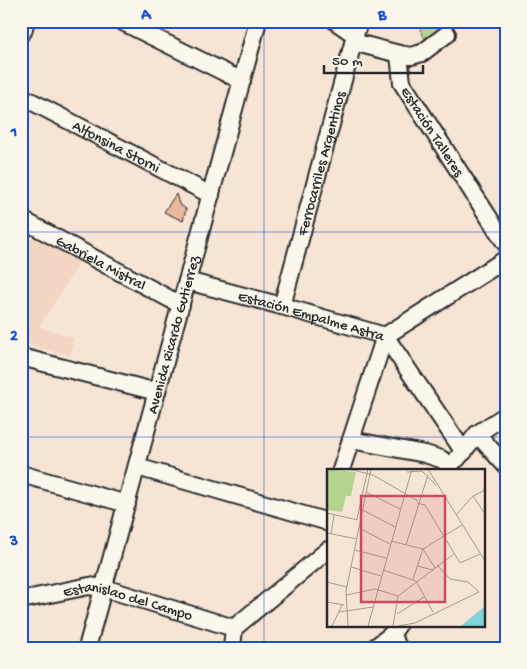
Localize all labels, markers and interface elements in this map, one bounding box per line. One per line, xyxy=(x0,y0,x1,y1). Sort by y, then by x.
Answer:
text: A xyxy=(140,7,152,26)
text: B xyxy=(377,7,387,26)
scale bar xyxy=(324,42,423,74)
text: 50 m xyxy=(332,53,363,71)
street label: Estación Talleres xyxy=(396,84,467,181)
street label: Ferrocarriles Argentinos xyxy=(294,89,351,239)
street label: Alfonsina Storni xyxy=(69,117,163,178)
text: 1 xyxy=(10,124,17,143)
street label: Gabriela Mistral xyxy=(52,232,148,295)
street label: Avenida Ricardo Gutierrez xyxy=(144,254,205,416)
street label: Estación Empalme Astra xyxy=(236,288,387,347)
text: 2 xyxy=(10,328,18,347)
inset map xyxy=(327,469,484,626)
text: 3 xyxy=(9,533,18,552)
street label: Estanislao del Campo xyxy=(62,578,195,626)

